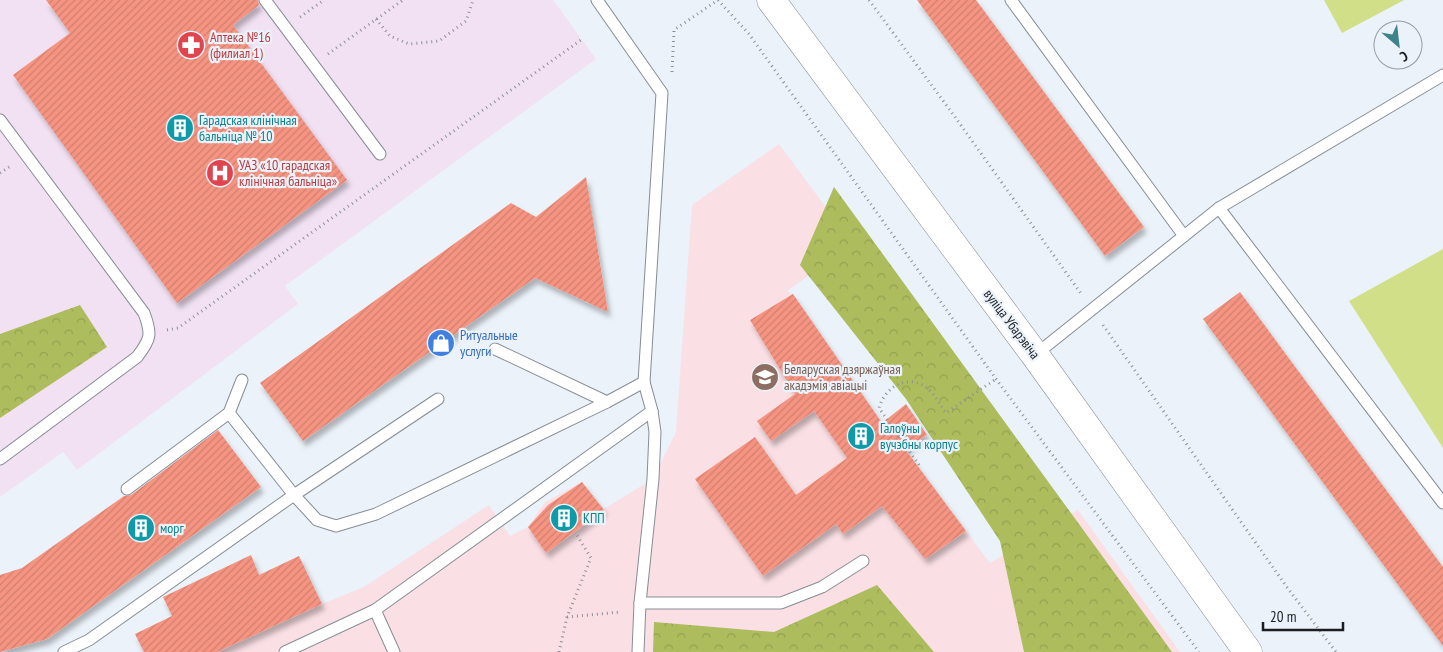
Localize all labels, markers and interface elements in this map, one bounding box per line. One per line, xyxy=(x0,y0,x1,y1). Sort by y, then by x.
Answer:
north arrow xyxy=(1373,20,1423,70)
place label: Аптека №16 (филиал 1) xyxy=(210,28,271,62)
pharmacy icon: Аптека №16 (филиал 1) xyxy=(176,30,206,60)
text: С xyxy=(1397,47,1411,66)
place label: Гарадская клінічная бальніца № 10 xyxy=(199,111,297,145)
building icon: Гарадская клінічная бальніца № 10 xyxy=(165,113,195,143)
place label: УАЗ «10 гарадская клінічная бальніца» xyxy=(239,156,337,190)
hospital icon: УАЗ «10 гарадская клінічная бальніца» xyxy=(205,158,235,188)
street label: вуліца Убарэвіча xyxy=(980,285,1044,363)
place label: Ритуальные услуги xyxy=(460,326,518,360)
shop icon: Ритуальные услуги xyxy=(426,328,456,358)
place label: Беларуская дзяржаўная акадэмія авіацыі xyxy=(784,360,901,394)
school or university icon: Беларуская дзяржаўная акадэмія авіацыі xyxy=(750,362,780,392)
place label: Галоўны вучэбны корпус xyxy=(880,419,958,453)
building icon: Галоўны вучэбны корпус xyxy=(846,421,876,451)
building icon: КПП xyxy=(549,503,579,533)
place label: КПП xyxy=(583,509,605,527)
building icon: морг xyxy=(126,513,156,543)
place label: морг xyxy=(160,519,184,537)
scale bar xyxy=(1263,600,1343,632)
text: 20 m xyxy=(1270,607,1296,626)

